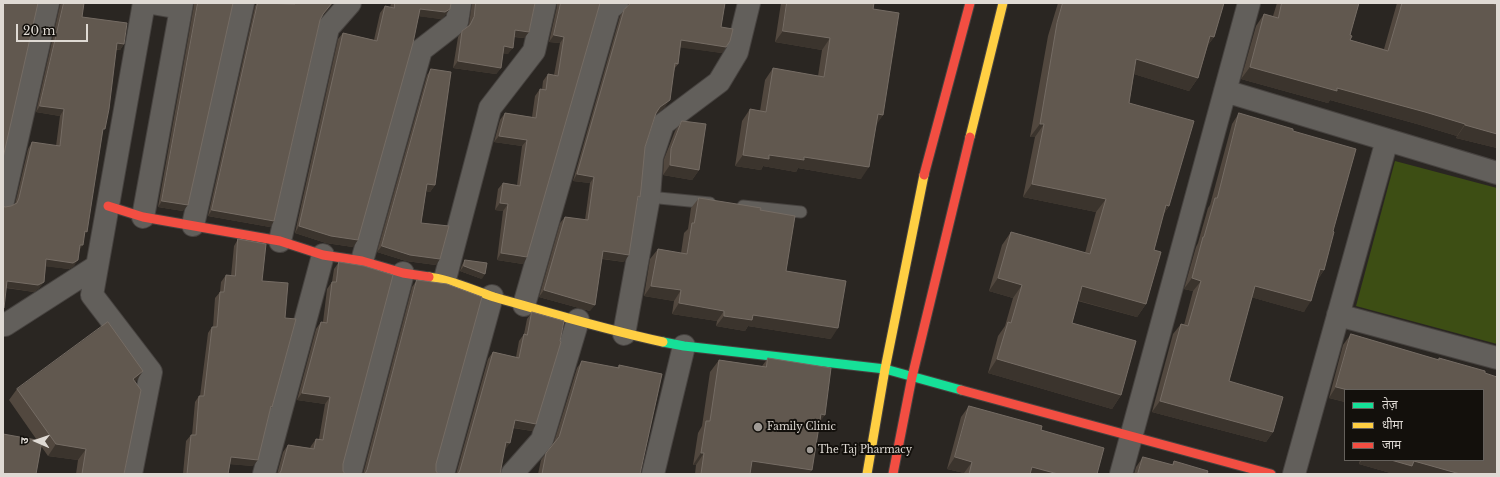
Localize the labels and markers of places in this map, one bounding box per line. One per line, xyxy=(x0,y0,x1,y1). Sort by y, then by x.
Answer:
marker: Family Clinic xyxy=(752,421,764,433)
place label: Family Clinic xyxy=(767,421,836,433)
place label: The Taj Pharmacy xyxy=(818,444,912,456)
marker: The Taj Pharmacy xyxy=(805,445,815,455)

